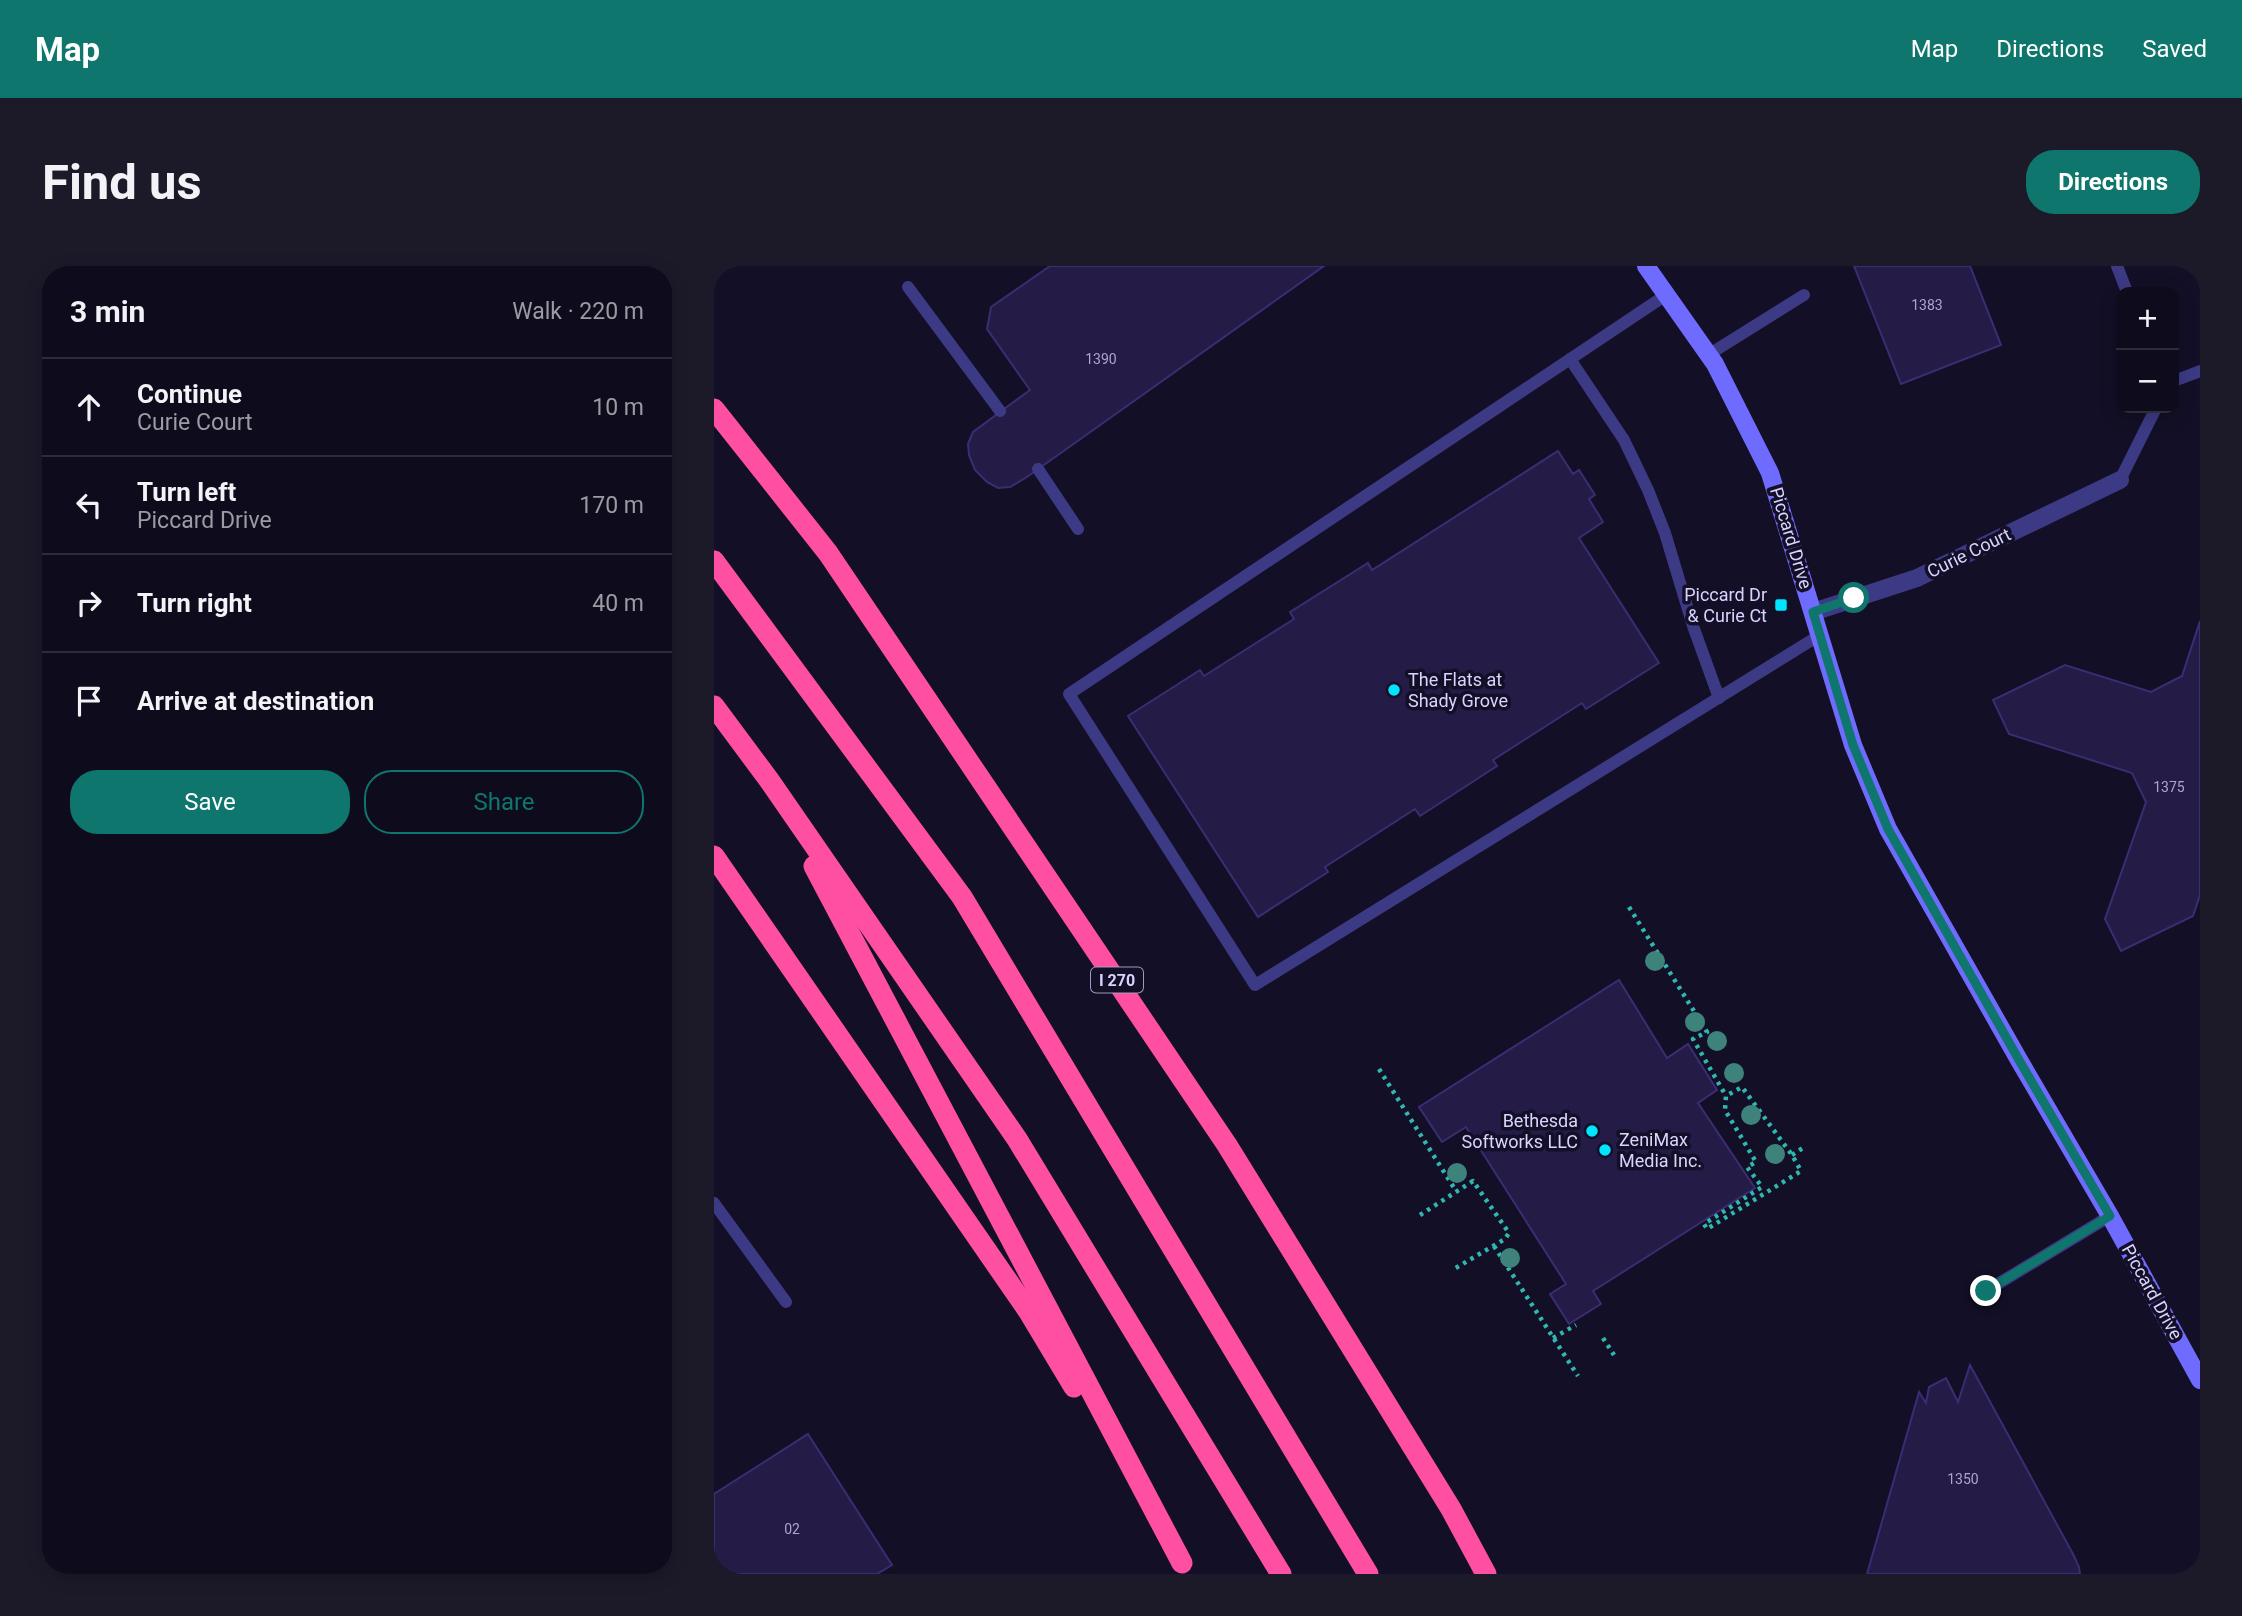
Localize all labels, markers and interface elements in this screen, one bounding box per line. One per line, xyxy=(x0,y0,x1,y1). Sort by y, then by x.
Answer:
text: Map xyxy=(35,30,100,69)
text: Map xyxy=(1911,35,1958,63)
text: Directions xyxy=(1996,35,2104,63)
text: Saved xyxy=(2142,35,2207,63)
button: Directions xyxy=(2026,150,2200,214)
text: Find us xyxy=(42,154,202,211)
map controls xyxy=(2116,287,2179,413)
button: + xyxy=(2116,287,2179,350)
text: 3 min xyxy=(70,294,145,329)
house number: 1383 xyxy=(1911,297,1943,313)
text: Walk · 220 m xyxy=(512,298,644,325)
button: − xyxy=(2116,350,2179,413)
house number: 1390 xyxy=(1085,351,1117,367)
text: Continue xyxy=(137,379,242,409)
icon: ahead xyxy=(70,388,108,426)
text: 10 m xyxy=(592,394,644,421)
text: Curie Court xyxy=(137,409,253,436)
text: Turn left xyxy=(137,477,236,507)
street label: Piccard Drive xyxy=(1766,484,1817,591)
icon: left xyxy=(70,486,108,524)
text: 170 m xyxy=(579,492,644,519)
text: Piccard Drive xyxy=(137,507,272,534)
street label: Curie Court xyxy=(1924,523,2014,582)
route start xyxy=(1838,582,1869,613)
icon: right xyxy=(70,584,108,622)
place label: Piccard Dr & Curie Ct xyxy=(1684,584,1767,626)
text: Turn right xyxy=(137,588,252,618)
text: 40 m xyxy=(592,590,644,617)
marker: Piccard Dr & Curie Ct xyxy=(1773,597,1789,613)
place label: The Flats at Shady Grove xyxy=(1408,669,1508,711)
icon: arrive xyxy=(70,682,108,720)
marker: The Flats at Shady Grove xyxy=(1386,682,1402,698)
text: Arrive at destination xyxy=(137,686,374,716)
button: Save xyxy=(70,770,350,834)
button: Share xyxy=(364,770,644,834)
house number: 1375 xyxy=(2153,779,2185,795)
road number: I 270 xyxy=(1091,968,1143,992)
place label: Bethesda Softworks LLC xyxy=(1462,1110,1578,1152)
marker: Bethesda Softworks LLC xyxy=(1584,1123,1600,1139)
place label: ZeniMax Media Inc. xyxy=(1619,1129,1702,1171)
marker: ZeniMax Media Inc. xyxy=(1597,1142,1613,1158)
street label: Piccard Drive xyxy=(2118,1241,2187,1343)
route end xyxy=(1970,1275,2001,1306)
house number: 1350 xyxy=(1947,1471,1979,1487)
house number: 02 xyxy=(784,1521,800,1537)

